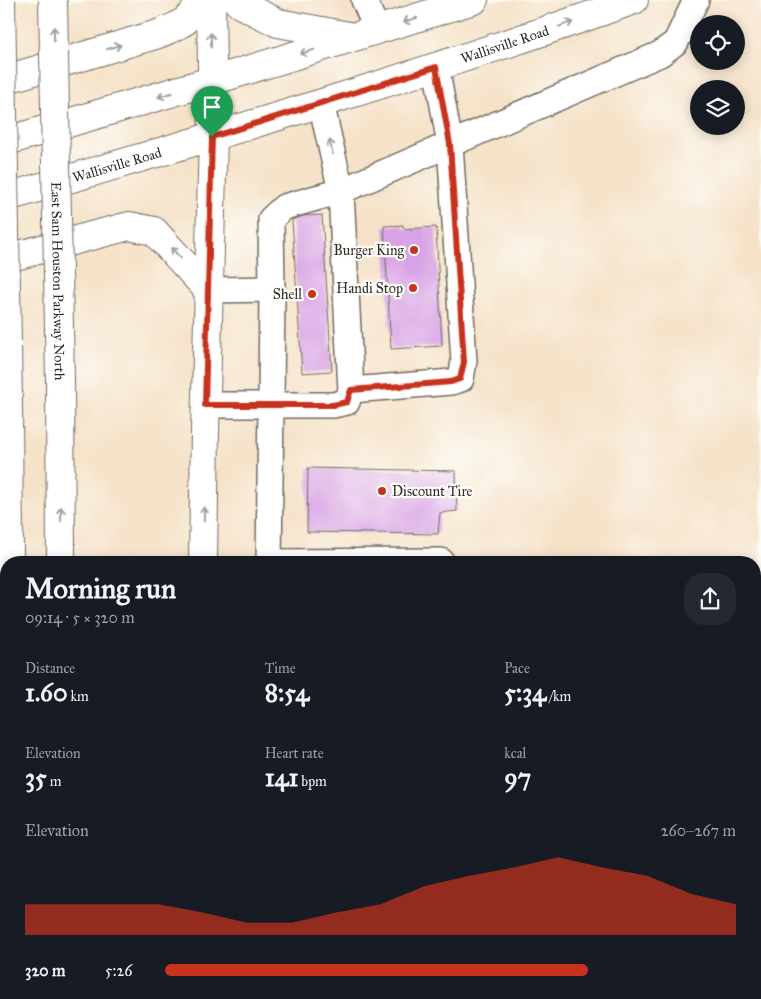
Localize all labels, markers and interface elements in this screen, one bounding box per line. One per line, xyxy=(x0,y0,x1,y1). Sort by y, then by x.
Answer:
one-way arrow xyxy=(403,15,419,25)
map controls xyxy=(690,15,745,135)
button: locate xyxy=(690,15,745,70)
one-way arrow xyxy=(557,19,573,28)
street label: Wallisville Road xyxy=(459,22,551,67)
one-way arrow xyxy=(49,27,59,43)
one-way arrow xyxy=(207,33,216,49)
one-way arrow xyxy=(105,42,121,52)
one-way arrow xyxy=(299,47,315,57)
button: layers xyxy=(690,80,745,135)
pin xyxy=(191,86,233,137)
one-way arrow xyxy=(158,90,174,100)
icon: arrive xyxy=(198,93,226,121)
one-way arrow xyxy=(326,140,335,156)
street label: Wallisville Road xyxy=(71,144,164,186)
street label: East Sam Houston Parkway North xyxy=(47,181,68,381)
place label: Burger King xyxy=(334,242,404,259)
marker: Burger King xyxy=(408,244,420,256)
one-way arrow xyxy=(170,247,182,260)
place label: Handi Stop xyxy=(336,280,403,297)
marker: Handi Stop xyxy=(407,282,419,294)
place label: Shell xyxy=(273,286,302,303)
marker: Shell xyxy=(306,288,318,300)
place label: Discount Tire xyxy=(392,483,473,500)
marker: Discount Tire xyxy=(376,485,388,497)
one-way arrow xyxy=(56,506,66,522)
one-way arrow xyxy=(199,506,209,522)
text: Morning run xyxy=(25,571,176,606)
button: share xyxy=(684,573,736,625)
text: 09:14 · 5 × 320 m xyxy=(25,608,135,627)
text: Distance xyxy=(25,660,75,677)
text: Time xyxy=(265,660,296,677)
text: Pace xyxy=(504,660,530,677)
text: 1.60 xyxy=(25,677,67,708)
text: 8:54 xyxy=(265,677,309,708)
text: 5:34 xyxy=(504,677,546,708)
text: km xyxy=(67,688,89,705)
text: /km xyxy=(546,688,571,705)
text: Elevation xyxy=(25,745,81,762)
text: Heart rate xyxy=(265,745,324,762)
text: kcal xyxy=(504,745,526,762)
text: 35 xyxy=(25,762,47,793)
text: 141 xyxy=(265,762,298,793)
text: 97 xyxy=(504,762,531,793)
text: m xyxy=(47,773,61,790)
text: bpm xyxy=(298,773,327,790)
text: Elevation xyxy=(25,821,89,840)
text: 260–267 m xyxy=(661,821,736,840)
text: 320 m xyxy=(25,961,66,980)
text: 5:26 xyxy=(105,961,133,980)

